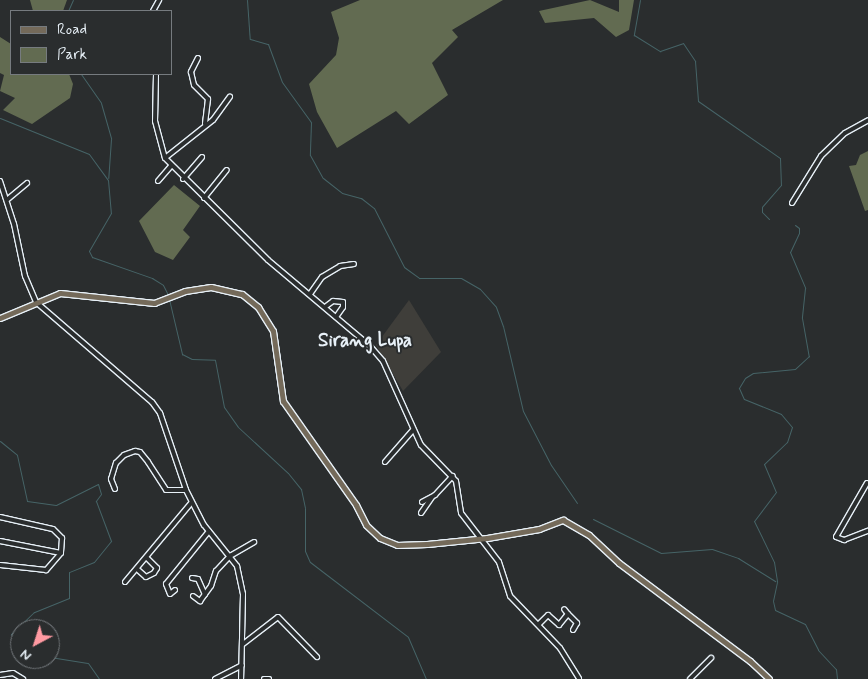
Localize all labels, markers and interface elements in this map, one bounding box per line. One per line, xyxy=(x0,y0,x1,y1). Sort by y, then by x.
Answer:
legend xyxy=(10,10,172,75)
text: Road xyxy=(57,20,87,40)
text: Park xyxy=(57,45,87,65)
district label: Sirang Lupa xyxy=(317,330,413,352)
north arrow xyxy=(10,619,60,669)
text: N xyxy=(17,645,35,665)

